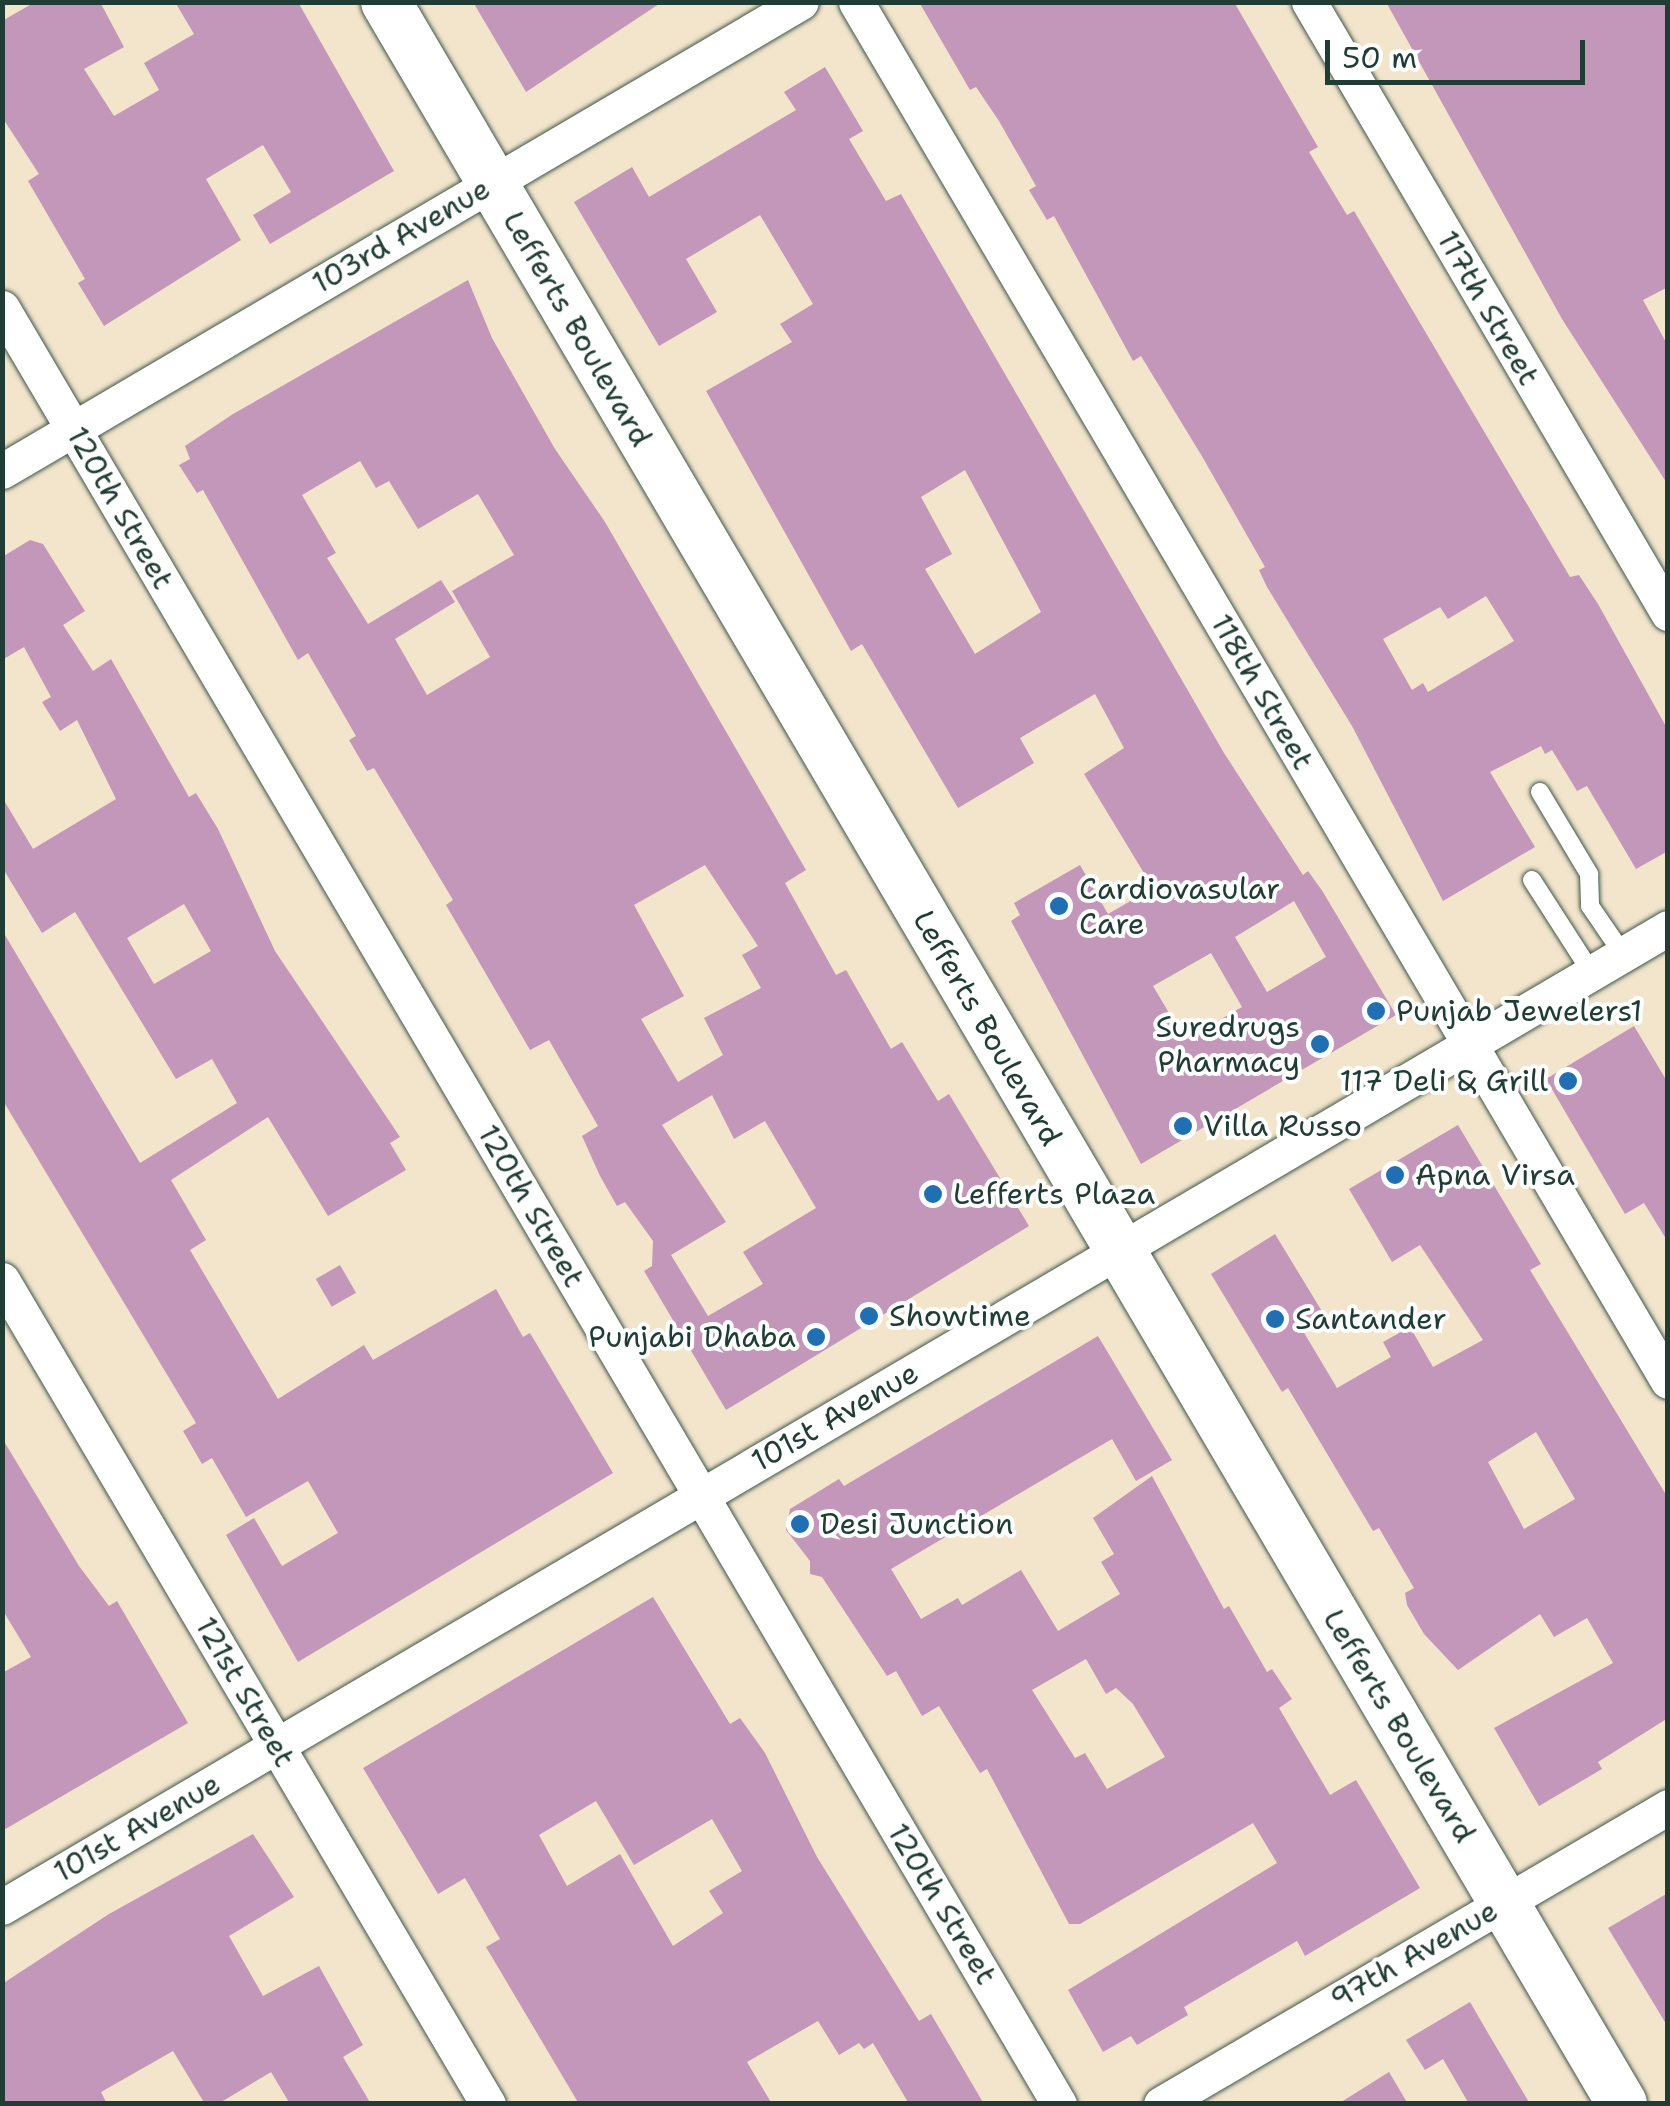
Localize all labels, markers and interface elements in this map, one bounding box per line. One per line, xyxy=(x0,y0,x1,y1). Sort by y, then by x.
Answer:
scale bar xyxy=(1330,20,1590,82)
text: 50 m xyxy=(1342,37,1417,78)
street label: 103rd Avenue xyxy=(306,171,496,301)
street label: Lefferts Boulevard xyxy=(495,205,659,453)
street label: 117th Street xyxy=(1429,224,1547,392)
street label: 120th Street xyxy=(59,420,181,596)
street label: 118th Street xyxy=(1203,608,1321,776)
place label: Cardiovasular Care xyxy=(1079,871,1280,942)
marker: Cardiovasular Care xyxy=(1048,895,1070,917)
street label: Lefferts Boulevard xyxy=(905,904,1069,1152)
place label: Punjab Jewelers1 xyxy=(1396,993,1642,1029)
marker: Punjab Jewelers1 xyxy=(1365,1000,1387,1022)
place label: Suredrugs Pharmacy xyxy=(1155,1009,1300,1080)
marker: Suredrugs Pharmacy xyxy=(1309,1033,1331,1055)
place label: 117 Deli & Grill xyxy=(1340,1063,1548,1099)
marker: 117 Deli & Grill xyxy=(1557,1070,1579,1092)
place label: Villa Russo xyxy=(1203,1108,1362,1144)
marker: Villa Russo xyxy=(1172,1115,1194,1137)
street label: 120th Street xyxy=(470,1118,592,1294)
place label: Apna Virsa xyxy=(1415,1157,1575,1193)
marker: Apna Virsa xyxy=(1384,1164,1406,1186)
place label: Lefferts Plaza xyxy=(953,1176,1155,1212)
marker: Lefferts Plaza xyxy=(922,1183,944,1205)
place label: Showtime xyxy=(889,1298,1031,1334)
place label: Santander xyxy=(1295,1301,1447,1337)
marker: Showtime xyxy=(858,1305,880,1327)
marker: Santander xyxy=(1264,1308,1286,1330)
place label: Punjabi Dhaba xyxy=(588,1319,796,1355)
marker: Punjabi Dhaba xyxy=(805,1326,827,1348)
street label: 101st Avenue xyxy=(745,1355,925,1479)
place label: Desi Junction xyxy=(820,1506,1013,1542)
marker: Desi Junction xyxy=(789,1513,811,1535)
street label: Lefferts Boulevard xyxy=(1315,1603,1483,1849)
street label: 121st Street xyxy=(187,1610,303,1774)
street label: 101st Avenue xyxy=(47,1766,227,1890)
street label: 120th Street xyxy=(880,1817,1004,1991)
street label: 97th Avenue xyxy=(1324,1893,1504,2017)

